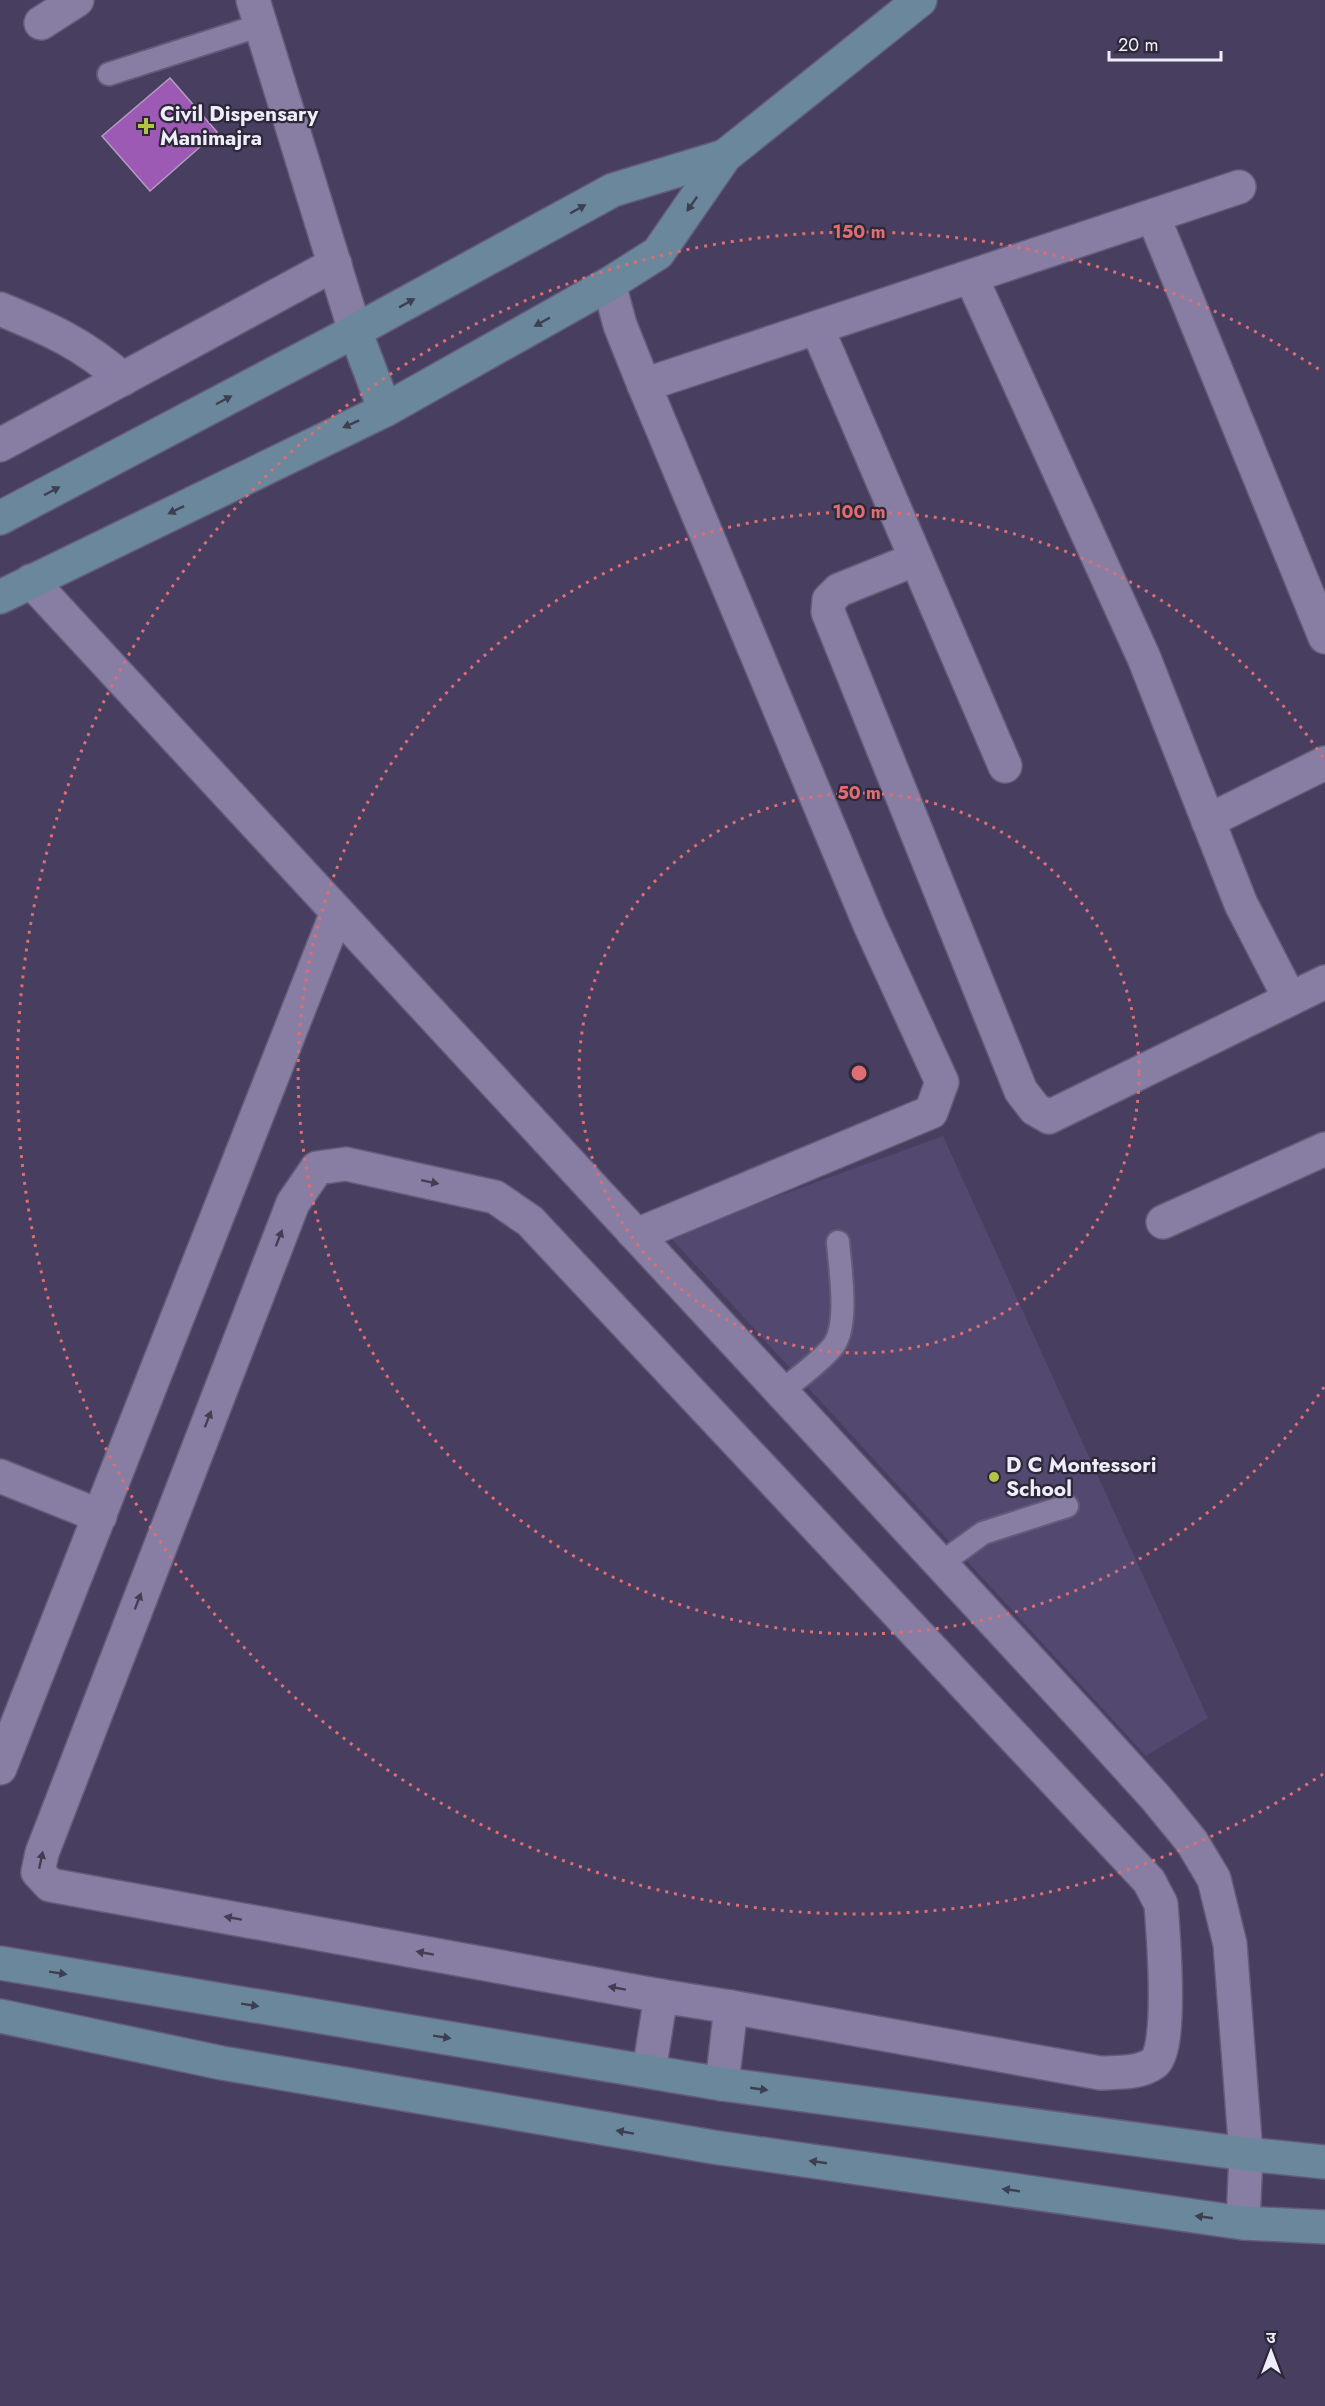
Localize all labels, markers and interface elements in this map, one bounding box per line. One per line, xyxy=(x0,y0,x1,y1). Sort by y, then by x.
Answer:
scale bar xyxy=(1109,24,1222,62)
text: 20 m xyxy=(1118,32,1158,58)
place label: Civil Dispensary Manimajra xyxy=(160,99,319,153)
marker: Civil Dispensary Manimajra xyxy=(137,117,155,135)
one-way arrow xyxy=(687,196,698,212)
one-way arrow xyxy=(569,204,586,214)
text: 150 m xyxy=(833,219,885,245)
one-way arrow xyxy=(398,298,415,308)
one-way arrow xyxy=(533,317,550,327)
one-way arrow xyxy=(216,395,233,405)
one-way arrow xyxy=(343,420,360,429)
one-way arrow xyxy=(43,486,60,496)
text: 100 m xyxy=(832,499,886,525)
one-way arrow xyxy=(168,505,185,515)
text: 50 m xyxy=(837,780,881,806)
centre of rings xyxy=(849,1063,869,1083)
one-way arrow xyxy=(421,1177,439,1187)
one-way arrow xyxy=(274,1228,284,1246)
one-way arrow xyxy=(203,1410,213,1428)
place label: D C Montessori School xyxy=(1006,1450,1157,1504)
marker: D C Montessori School xyxy=(987,1470,1001,1484)
one-way arrow xyxy=(133,1592,143,1610)
one-way arrow xyxy=(36,1851,46,1869)
one-way arrow xyxy=(223,1913,242,1922)
one-way arrow xyxy=(415,1948,434,1957)
one-way arrow xyxy=(48,1969,67,1978)
one-way arrow xyxy=(607,1983,626,1992)
one-way arrow xyxy=(241,2001,260,2010)
one-way arrow xyxy=(433,2033,452,2042)
one-way arrow xyxy=(750,2084,769,2093)
one-way arrow xyxy=(616,2127,635,2136)
one-way arrow xyxy=(808,2158,827,2167)
one-way arrow xyxy=(1001,2185,1020,2194)
one-way arrow xyxy=(1194,2213,1213,2222)
north arrow xyxy=(1241,2322,1301,2382)
text: उ xyxy=(1266,2326,1276,2349)

